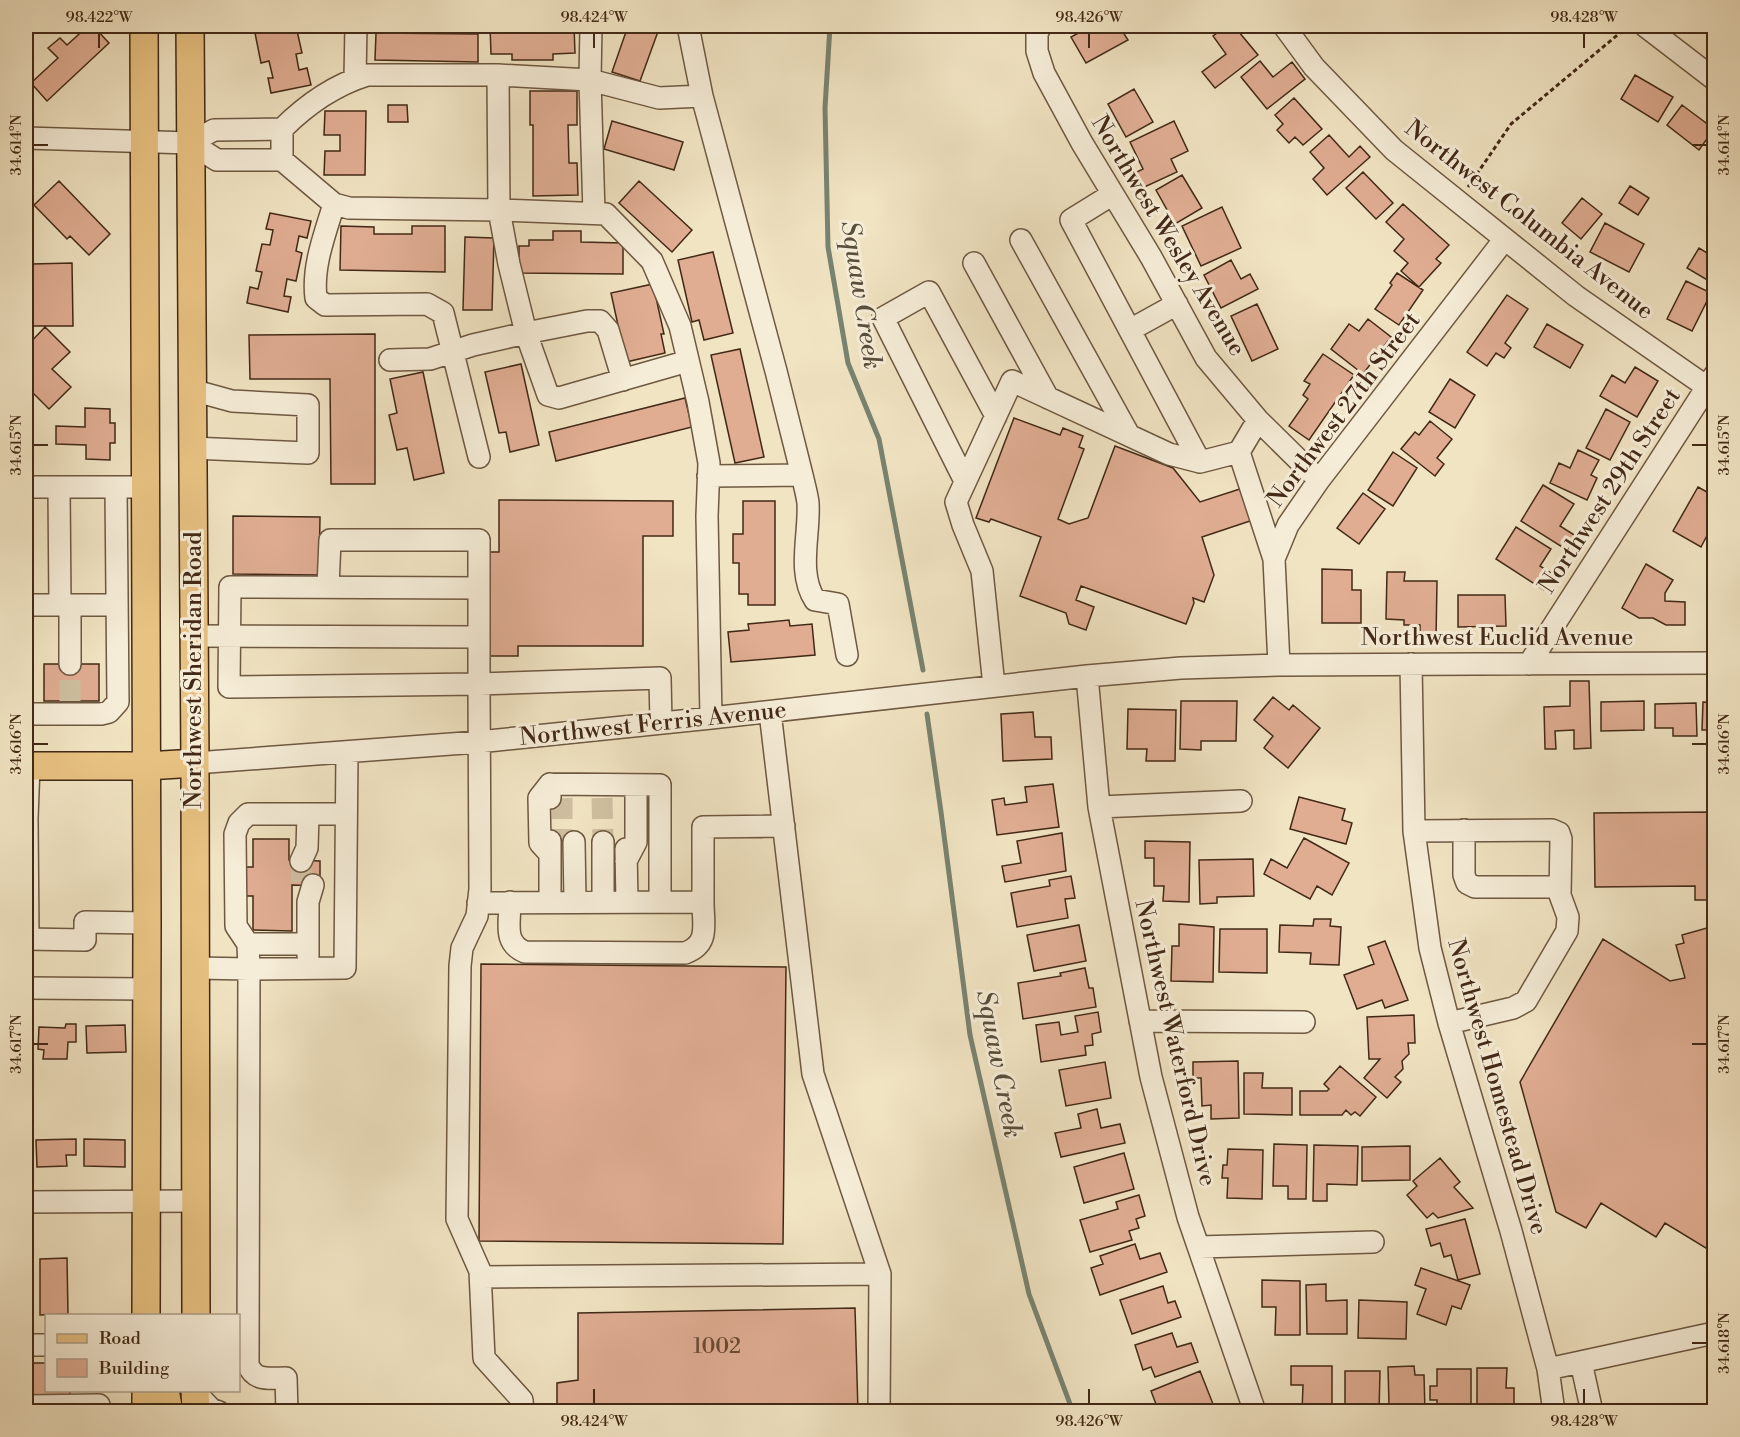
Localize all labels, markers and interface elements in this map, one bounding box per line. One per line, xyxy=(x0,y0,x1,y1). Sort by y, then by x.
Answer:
text: 98.422°W xyxy=(66,8,133,27)
text: 98.424°W xyxy=(560,8,628,27)
text: 98.426°W xyxy=(1055,8,1123,27)
text: 98.428°W xyxy=(1550,8,1618,27)
street label: Northwest Wesley Avenue xyxy=(1084,110,1252,362)
street label: Northwest Columbia Avenue xyxy=(1399,114,1659,326)
text: 34.614°N xyxy=(7,115,26,175)
text: 34.614°N xyxy=(1715,115,1734,175)
water label: Squaw Creek xyxy=(833,219,889,371)
street label: Northwest 27th Street xyxy=(1261,306,1427,514)
street label: Northwest 29th Street xyxy=(1532,382,1688,599)
text: 34.615°N xyxy=(7,415,26,475)
text: 34.615°N xyxy=(1715,415,1734,475)
street label: Northwest Sheridan Road xyxy=(179,531,209,809)
street label: Northwest Euclid Avenue xyxy=(1361,623,1633,653)
street label: Northwest Ferris Avenue xyxy=(518,695,788,753)
text: 34.616°N xyxy=(7,713,26,775)
text: 34.616°N xyxy=(1715,713,1734,775)
street label: Northwest Waterford Drive xyxy=(1127,897,1223,1189)
street label: Northwest Homestead Drive xyxy=(1440,936,1554,1238)
water label: Squaw Creek xyxy=(969,987,1029,1141)
text: 34.617°N xyxy=(7,1014,26,1074)
text: 34.617°N xyxy=(1715,1014,1734,1074)
text: 34.618°N xyxy=(1715,1312,1734,1374)
legend xyxy=(45,1314,240,1392)
text: Road xyxy=(99,1327,142,1350)
house number: 1002 xyxy=(693,1334,741,1360)
text: Building xyxy=(98,1357,170,1380)
text: 98.424°W xyxy=(560,1412,628,1431)
text: 98.426°W xyxy=(1055,1412,1123,1431)
text: 98.428°W xyxy=(1550,1412,1618,1431)

